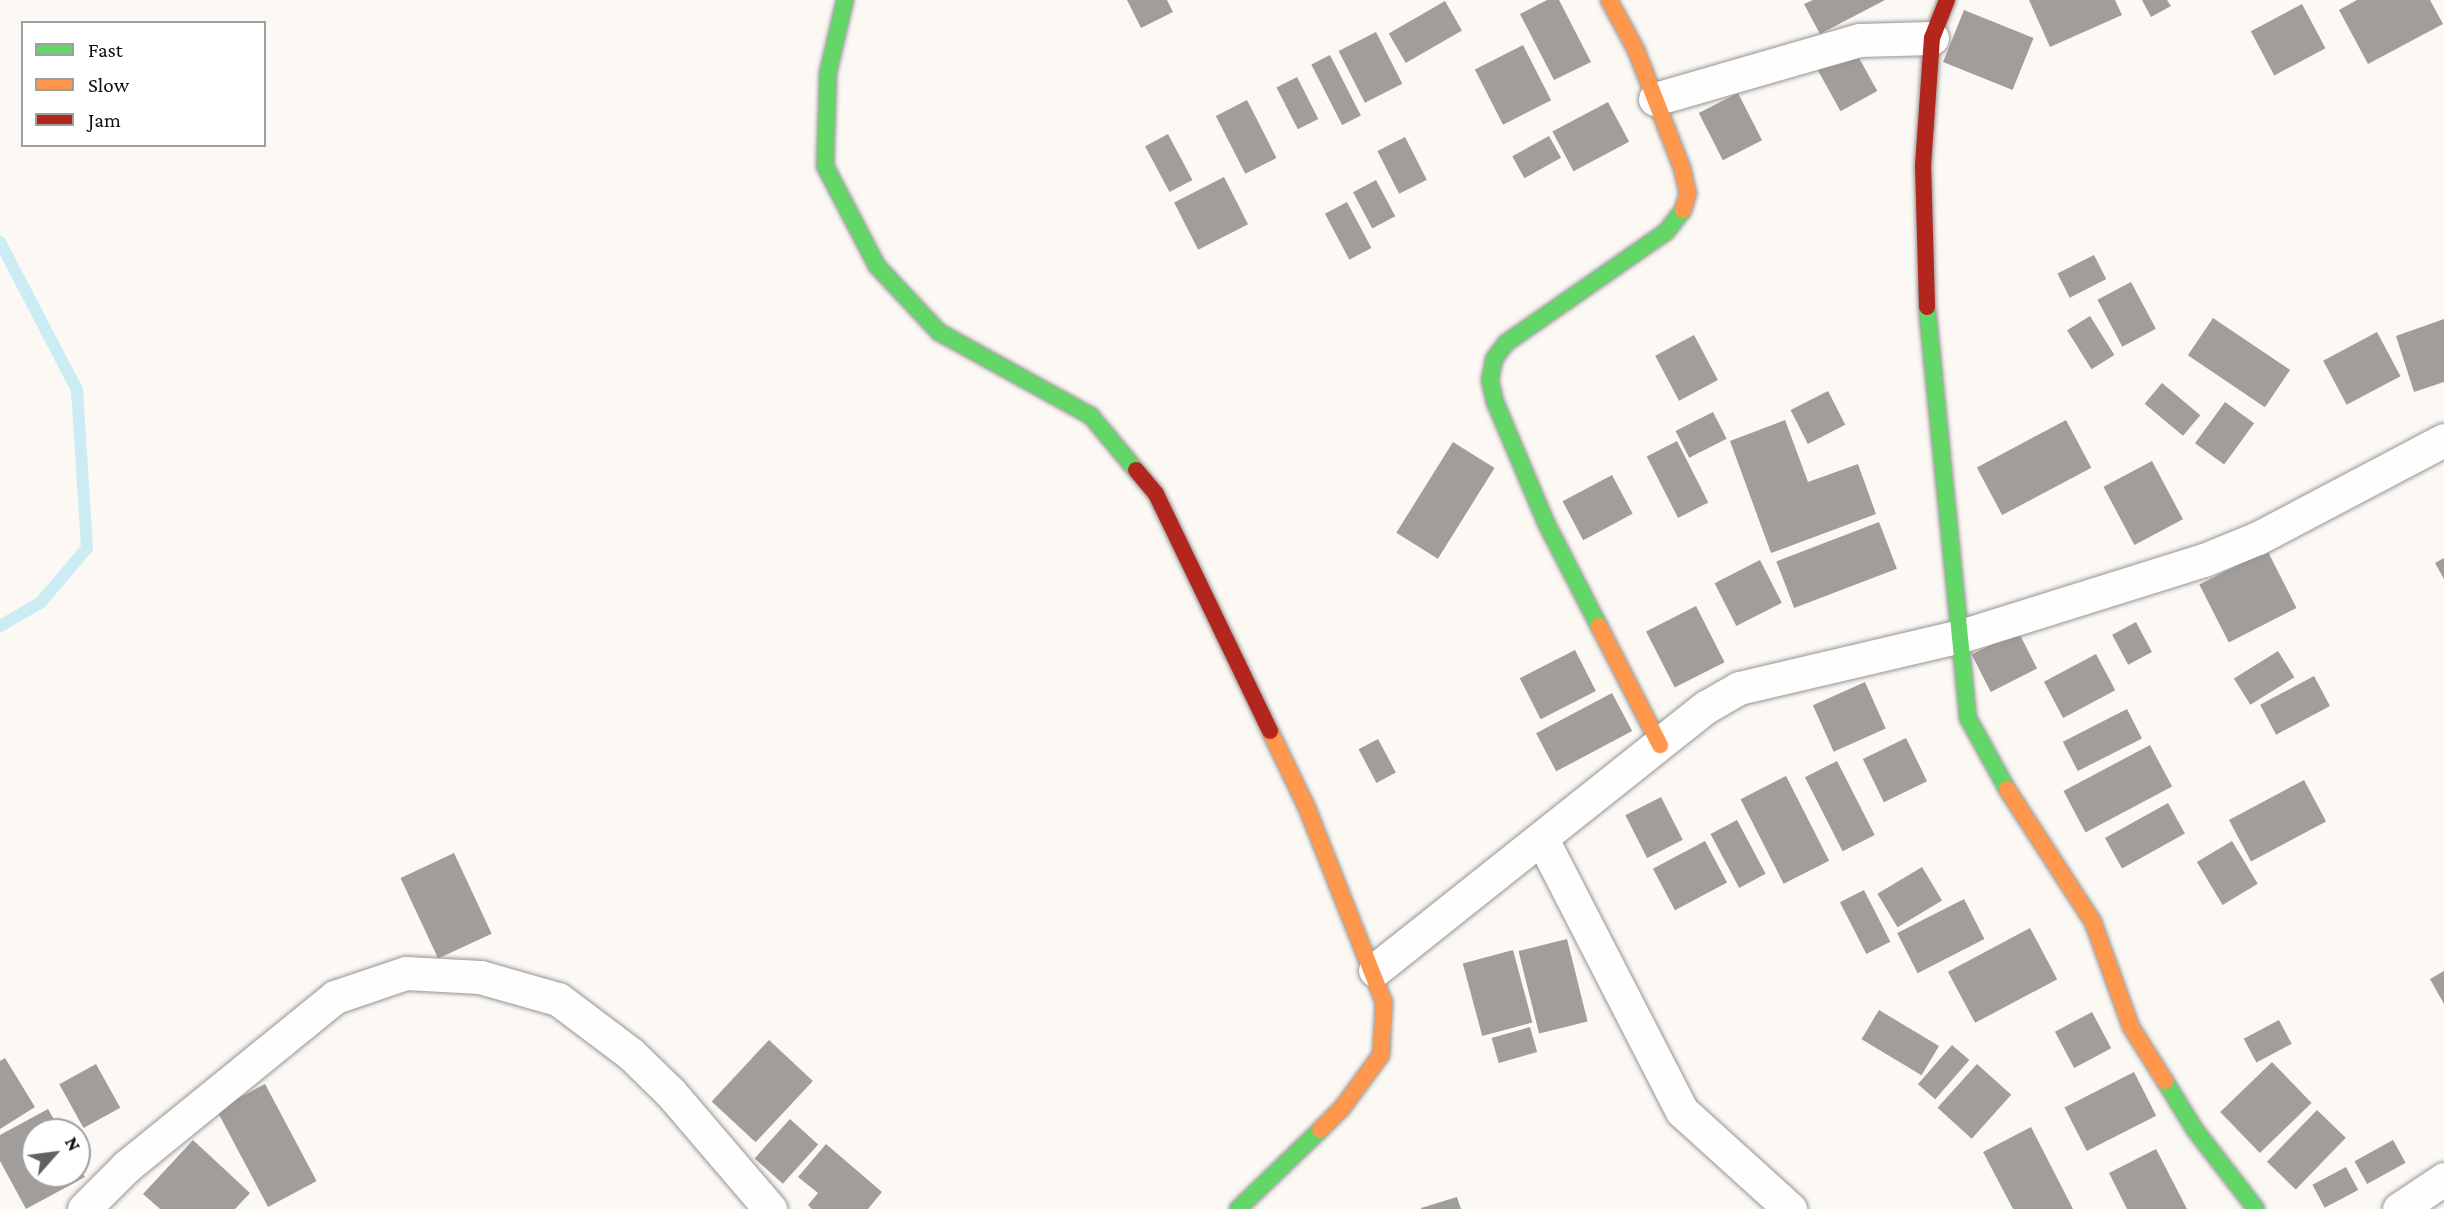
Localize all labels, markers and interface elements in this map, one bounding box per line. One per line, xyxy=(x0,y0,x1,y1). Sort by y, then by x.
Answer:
legend xyxy=(21,21,266,147)
text: Fast xyxy=(88,38,123,62)
text: Slow xyxy=(88,73,129,97)
text: Jam xyxy=(88,108,121,132)
north arrow xyxy=(21,1118,91,1188)
text: N xyxy=(61,1133,86,1154)

